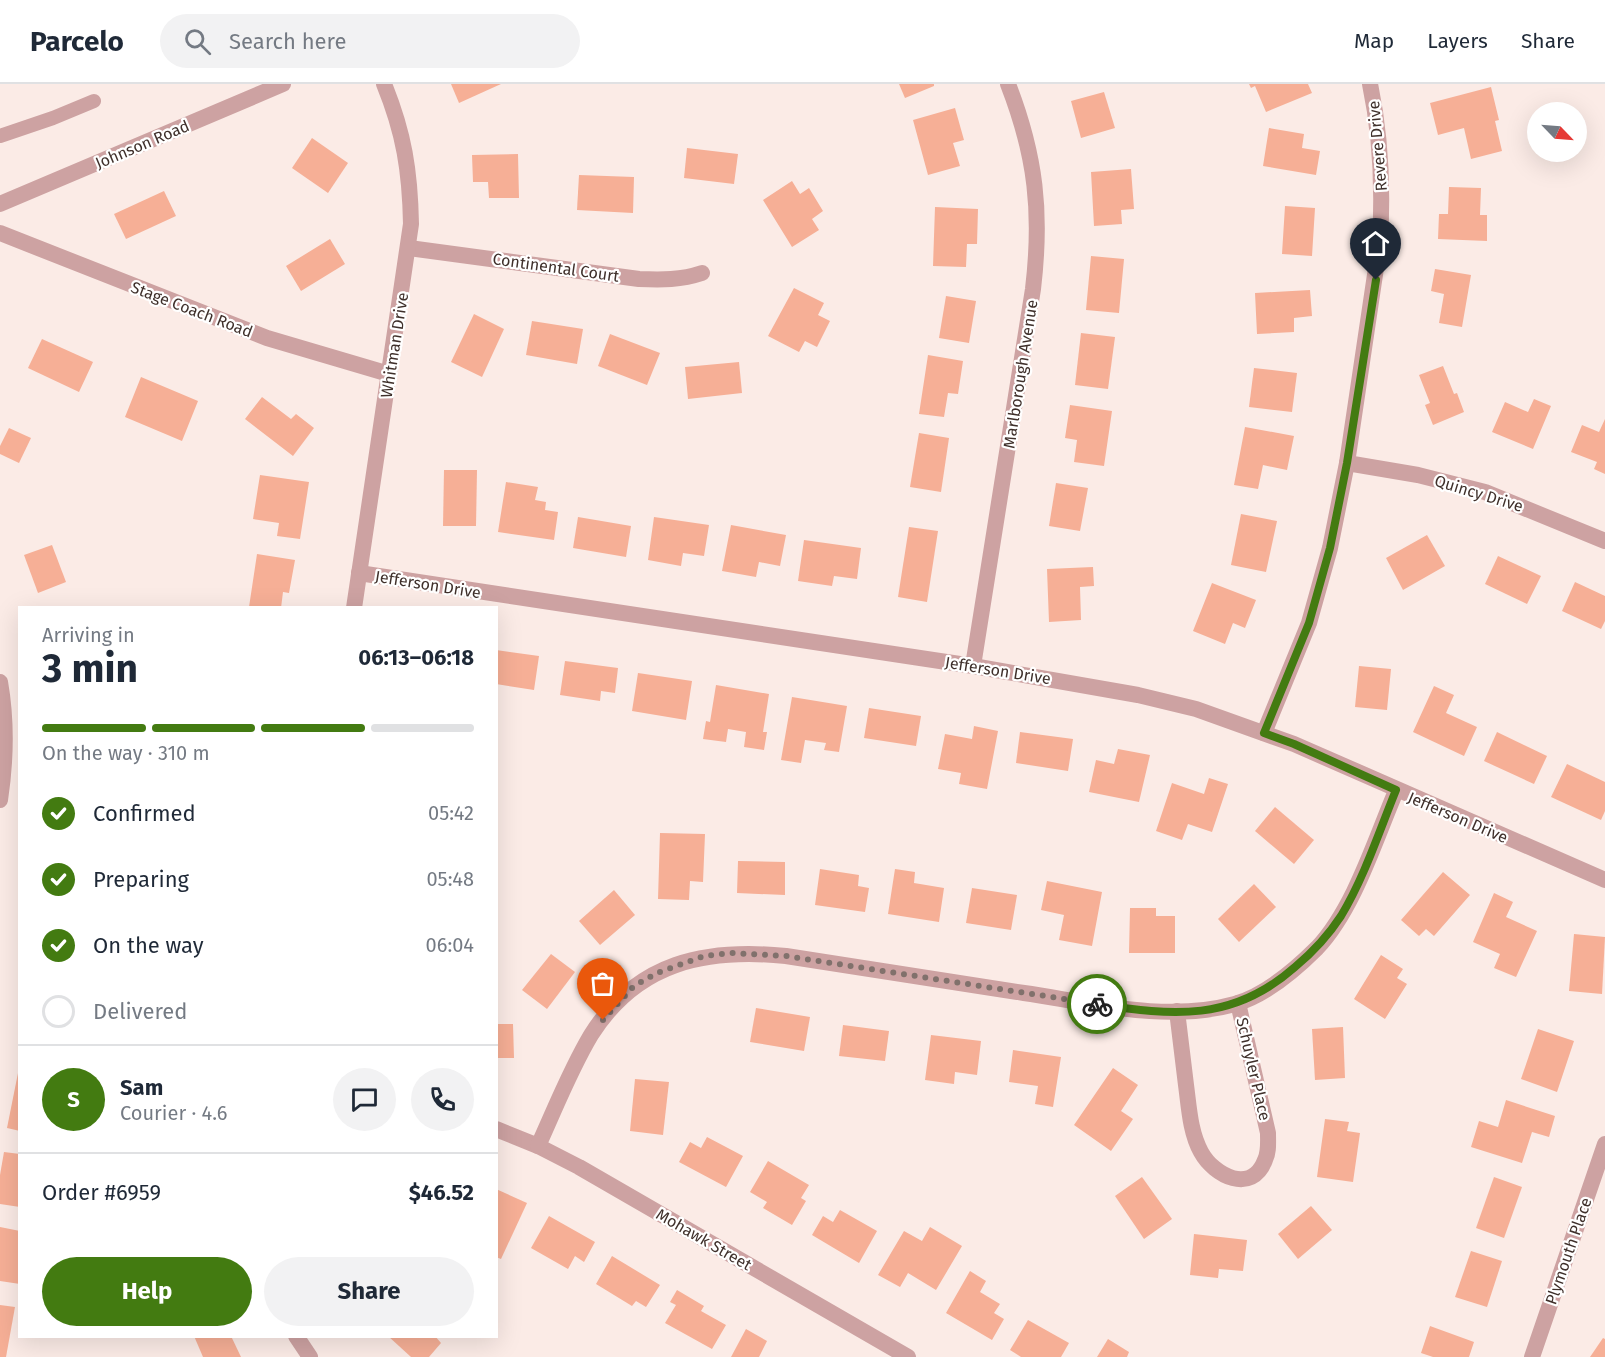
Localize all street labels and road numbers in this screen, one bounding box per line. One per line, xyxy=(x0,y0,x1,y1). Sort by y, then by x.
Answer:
street label: Revere Drive xyxy=(1364,100,1391,192)
street label: Johnson Road xyxy=(92,116,192,173)
street label: Continental Court xyxy=(491,249,621,286)
street label: Stage Coach Road xyxy=(128,278,255,341)
street label: Whitman Drive xyxy=(377,291,412,399)
street label: Marlborough Avenue xyxy=(999,298,1042,450)
street label: Quincy Drive xyxy=(1432,471,1525,516)
street label: Jefferson Drive xyxy=(374,567,482,602)
street label: Jefferson Drive xyxy=(944,653,1052,688)
street label: Jefferson Drive xyxy=(1405,788,1511,847)
street label: Schuyler Place xyxy=(1232,1016,1275,1122)
street label: Plymouth Place xyxy=(1541,1195,1596,1307)
street label: Mohawk Street xyxy=(653,1204,755,1275)

